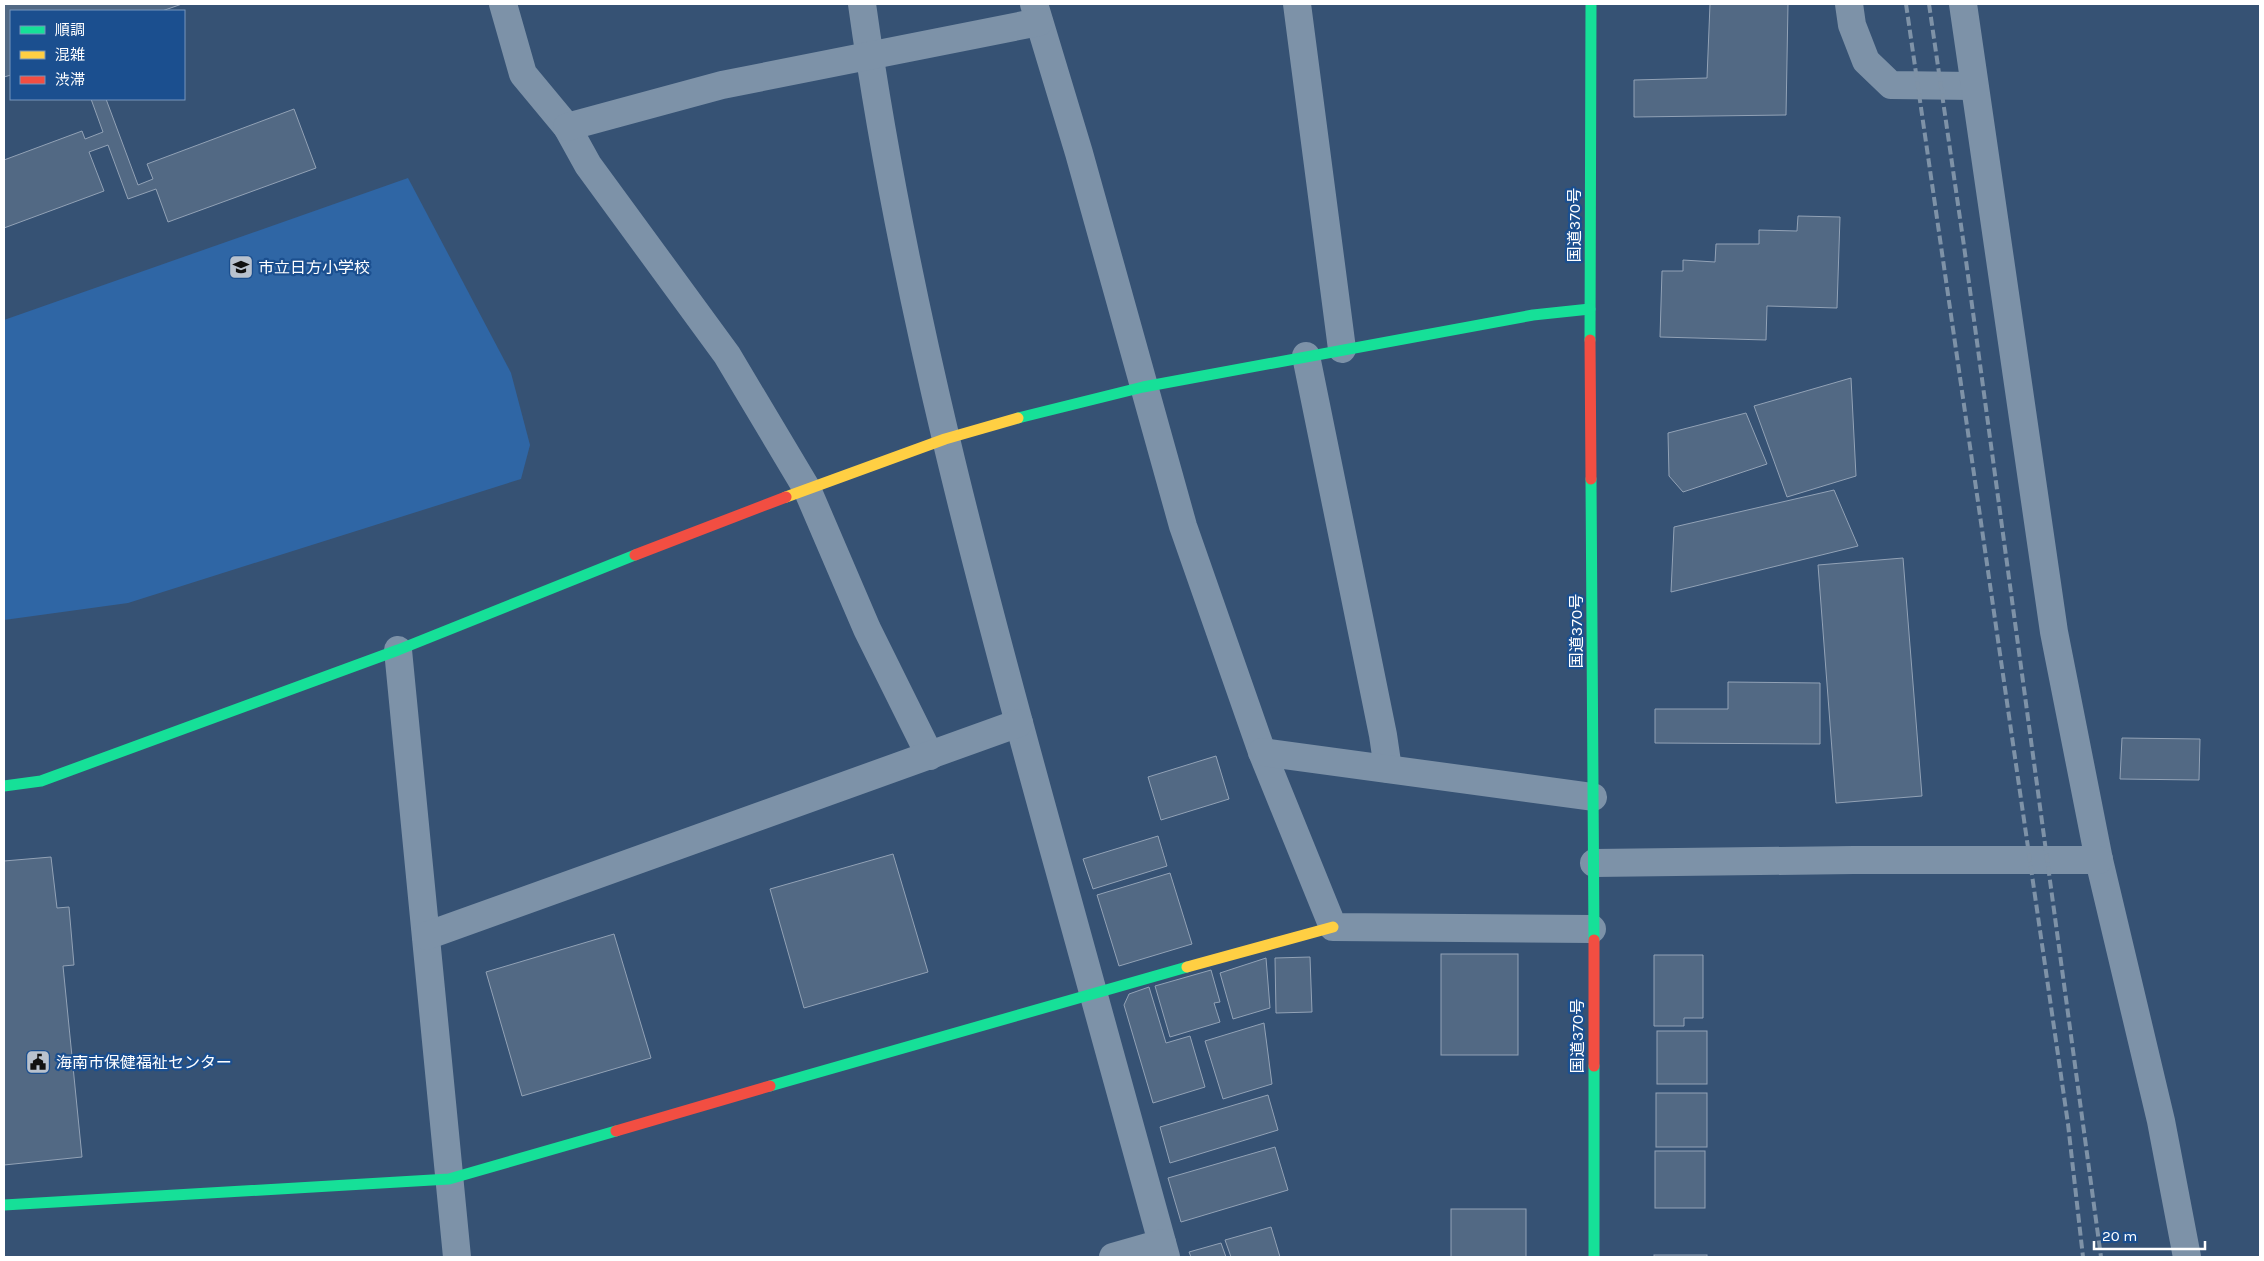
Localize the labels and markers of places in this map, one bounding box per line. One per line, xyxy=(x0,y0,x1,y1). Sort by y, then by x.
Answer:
school or university icon: 市立日方小学校 xyxy=(228,254,254,280)
place label: 市立日方小学校 xyxy=(258,258,370,277)
public building icon: 海南市保健福祉センター xyxy=(25,1049,51,1075)
place label: 海南市保健福祉センター xyxy=(56,1053,232,1072)

